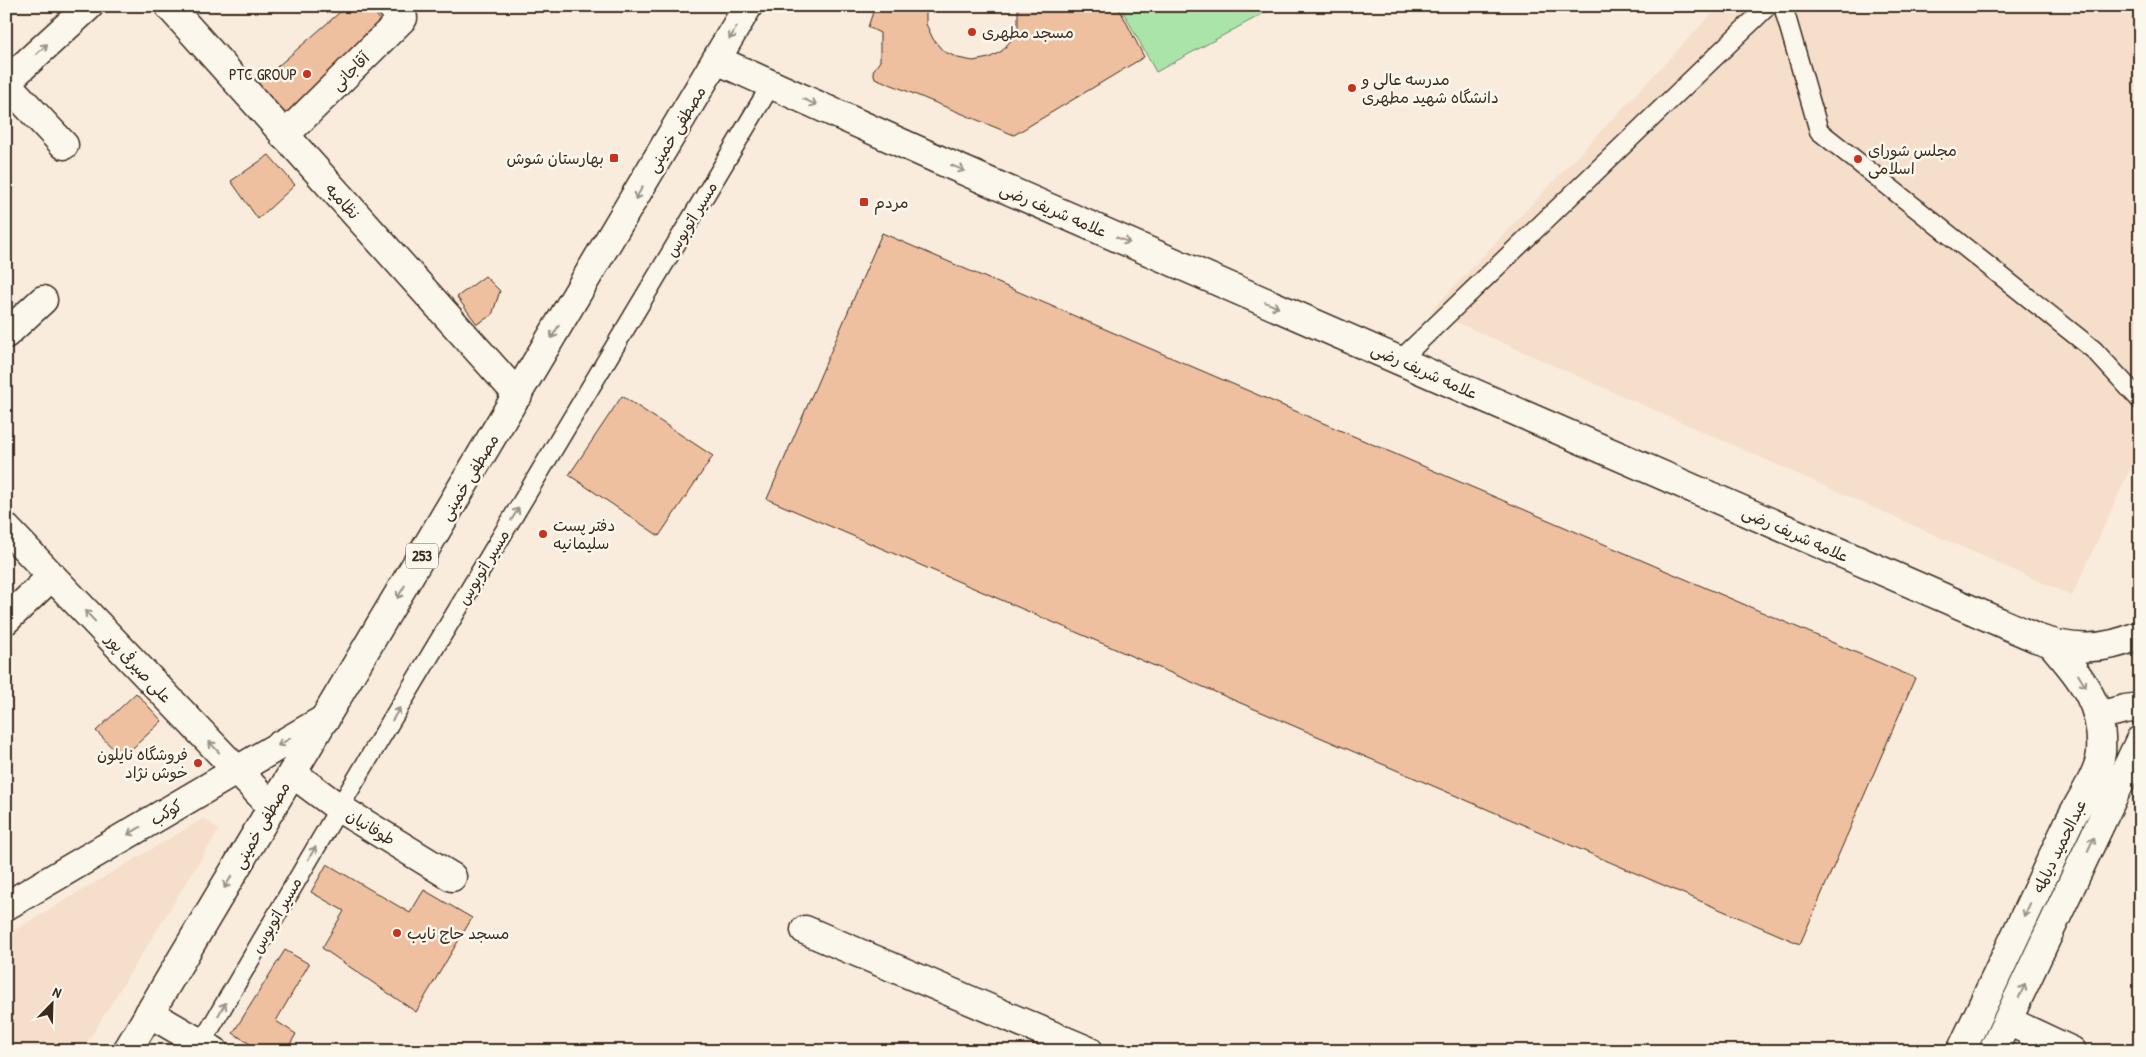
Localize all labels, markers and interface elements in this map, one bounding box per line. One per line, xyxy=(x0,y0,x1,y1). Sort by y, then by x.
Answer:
place label: مسجد مطهری xyxy=(982,21,1074,43)
one-way arrow xyxy=(727,26,737,40)
marker: مسجد مطهری xyxy=(966,26,978,38)
one-way arrow xyxy=(36,43,49,55)
street label: آقاجانی xyxy=(326,46,375,95)
place label: PTC GROUP xyxy=(229,63,297,85)
marker: PTC GROUP xyxy=(301,68,313,80)
place label: مدرسه عالی و دانشگاه شهید مطهری xyxy=(1360,68,1499,108)
street label: مصطفی خمینی xyxy=(642,82,710,176)
marker: مدرسه عالی و دانشگاه شهید مطهری xyxy=(1346,82,1358,94)
one-way arrow xyxy=(802,97,817,107)
place label: مجلس شورای اسلامی xyxy=(1868,139,1957,179)
place label: بهارستان شوش xyxy=(507,147,604,169)
marker: بهارستان شوش xyxy=(608,152,620,164)
marker: مجلس شورای اسلامی xyxy=(1852,153,1864,165)
one-way arrow xyxy=(950,164,965,174)
street label: مسیر اتوبوس xyxy=(660,177,722,261)
street label: علامه شریف رضی xyxy=(997,177,1111,243)
street label: نظامیه xyxy=(321,178,365,224)
one-way arrow xyxy=(633,185,643,199)
place label: مردم xyxy=(874,191,909,215)
marker: مردم xyxy=(858,196,870,208)
one-way arrow xyxy=(1115,235,1130,245)
one-way arrow xyxy=(1264,300,1279,310)
one-way arrow xyxy=(550,325,560,339)
street label: علامه شریف رضی xyxy=(1368,338,1482,404)
street label: مصطفی خمینی xyxy=(435,430,503,524)
street label: علامه شریف رضی xyxy=(1739,501,1853,567)
one-way arrow xyxy=(511,508,521,522)
place label: دفتر پست سلیمانیه xyxy=(553,514,615,554)
street label: مسیر اتوبوس xyxy=(452,525,514,609)
marker: دفتر پست سلیمانیه xyxy=(537,528,549,540)
road number: 253 xyxy=(406,544,438,568)
one-way arrow xyxy=(395,585,405,599)
one-way arrow xyxy=(84,610,96,623)
street label: علی صیرفی پور xyxy=(100,627,177,708)
one-way arrow xyxy=(2077,673,2087,687)
one-way arrow xyxy=(391,707,401,721)
one-way arrow xyxy=(277,738,291,748)
one-way arrow xyxy=(208,741,220,754)
place label: فروشگاه نایلون خوش نژاد xyxy=(97,743,188,783)
marker: فروشگاه نایلون خوش نژاد xyxy=(192,757,204,769)
street label: مصطفی خمینی xyxy=(227,777,295,873)
street label: کوکب xyxy=(146,794,186,830)
street label: عبدالحمید دیالمه xyxy=(2027,796,2091,896)
street label: طوفانیان xyxy=(342,804,400,850)
one-way arrow xyxy=(127,826,141,836)
one-way arrow xyxy=(2086,837,2096,852)
one-way arrow xyxy=(308,847,318,861)
street label: مسیر اتوبوس xyxy=(245,873,307,957)
one-way arrow xyxy=(222,874,232,888)
one-way arrow xyxy=(2022,902,2032,917)
place label: مسجد حاج نایب xyxy=(407,922,509,944)
marker: مسجد حاج نایب xyxy=(391,927,403,939)
north arrow xyxy=(28,980,78,1030)
text: N xyxy=(50,981,65,1002)
one-way arrow xyxy=(2017,984,2027,999)
one-way arrow xyxy=(217,1002,227,1016)

